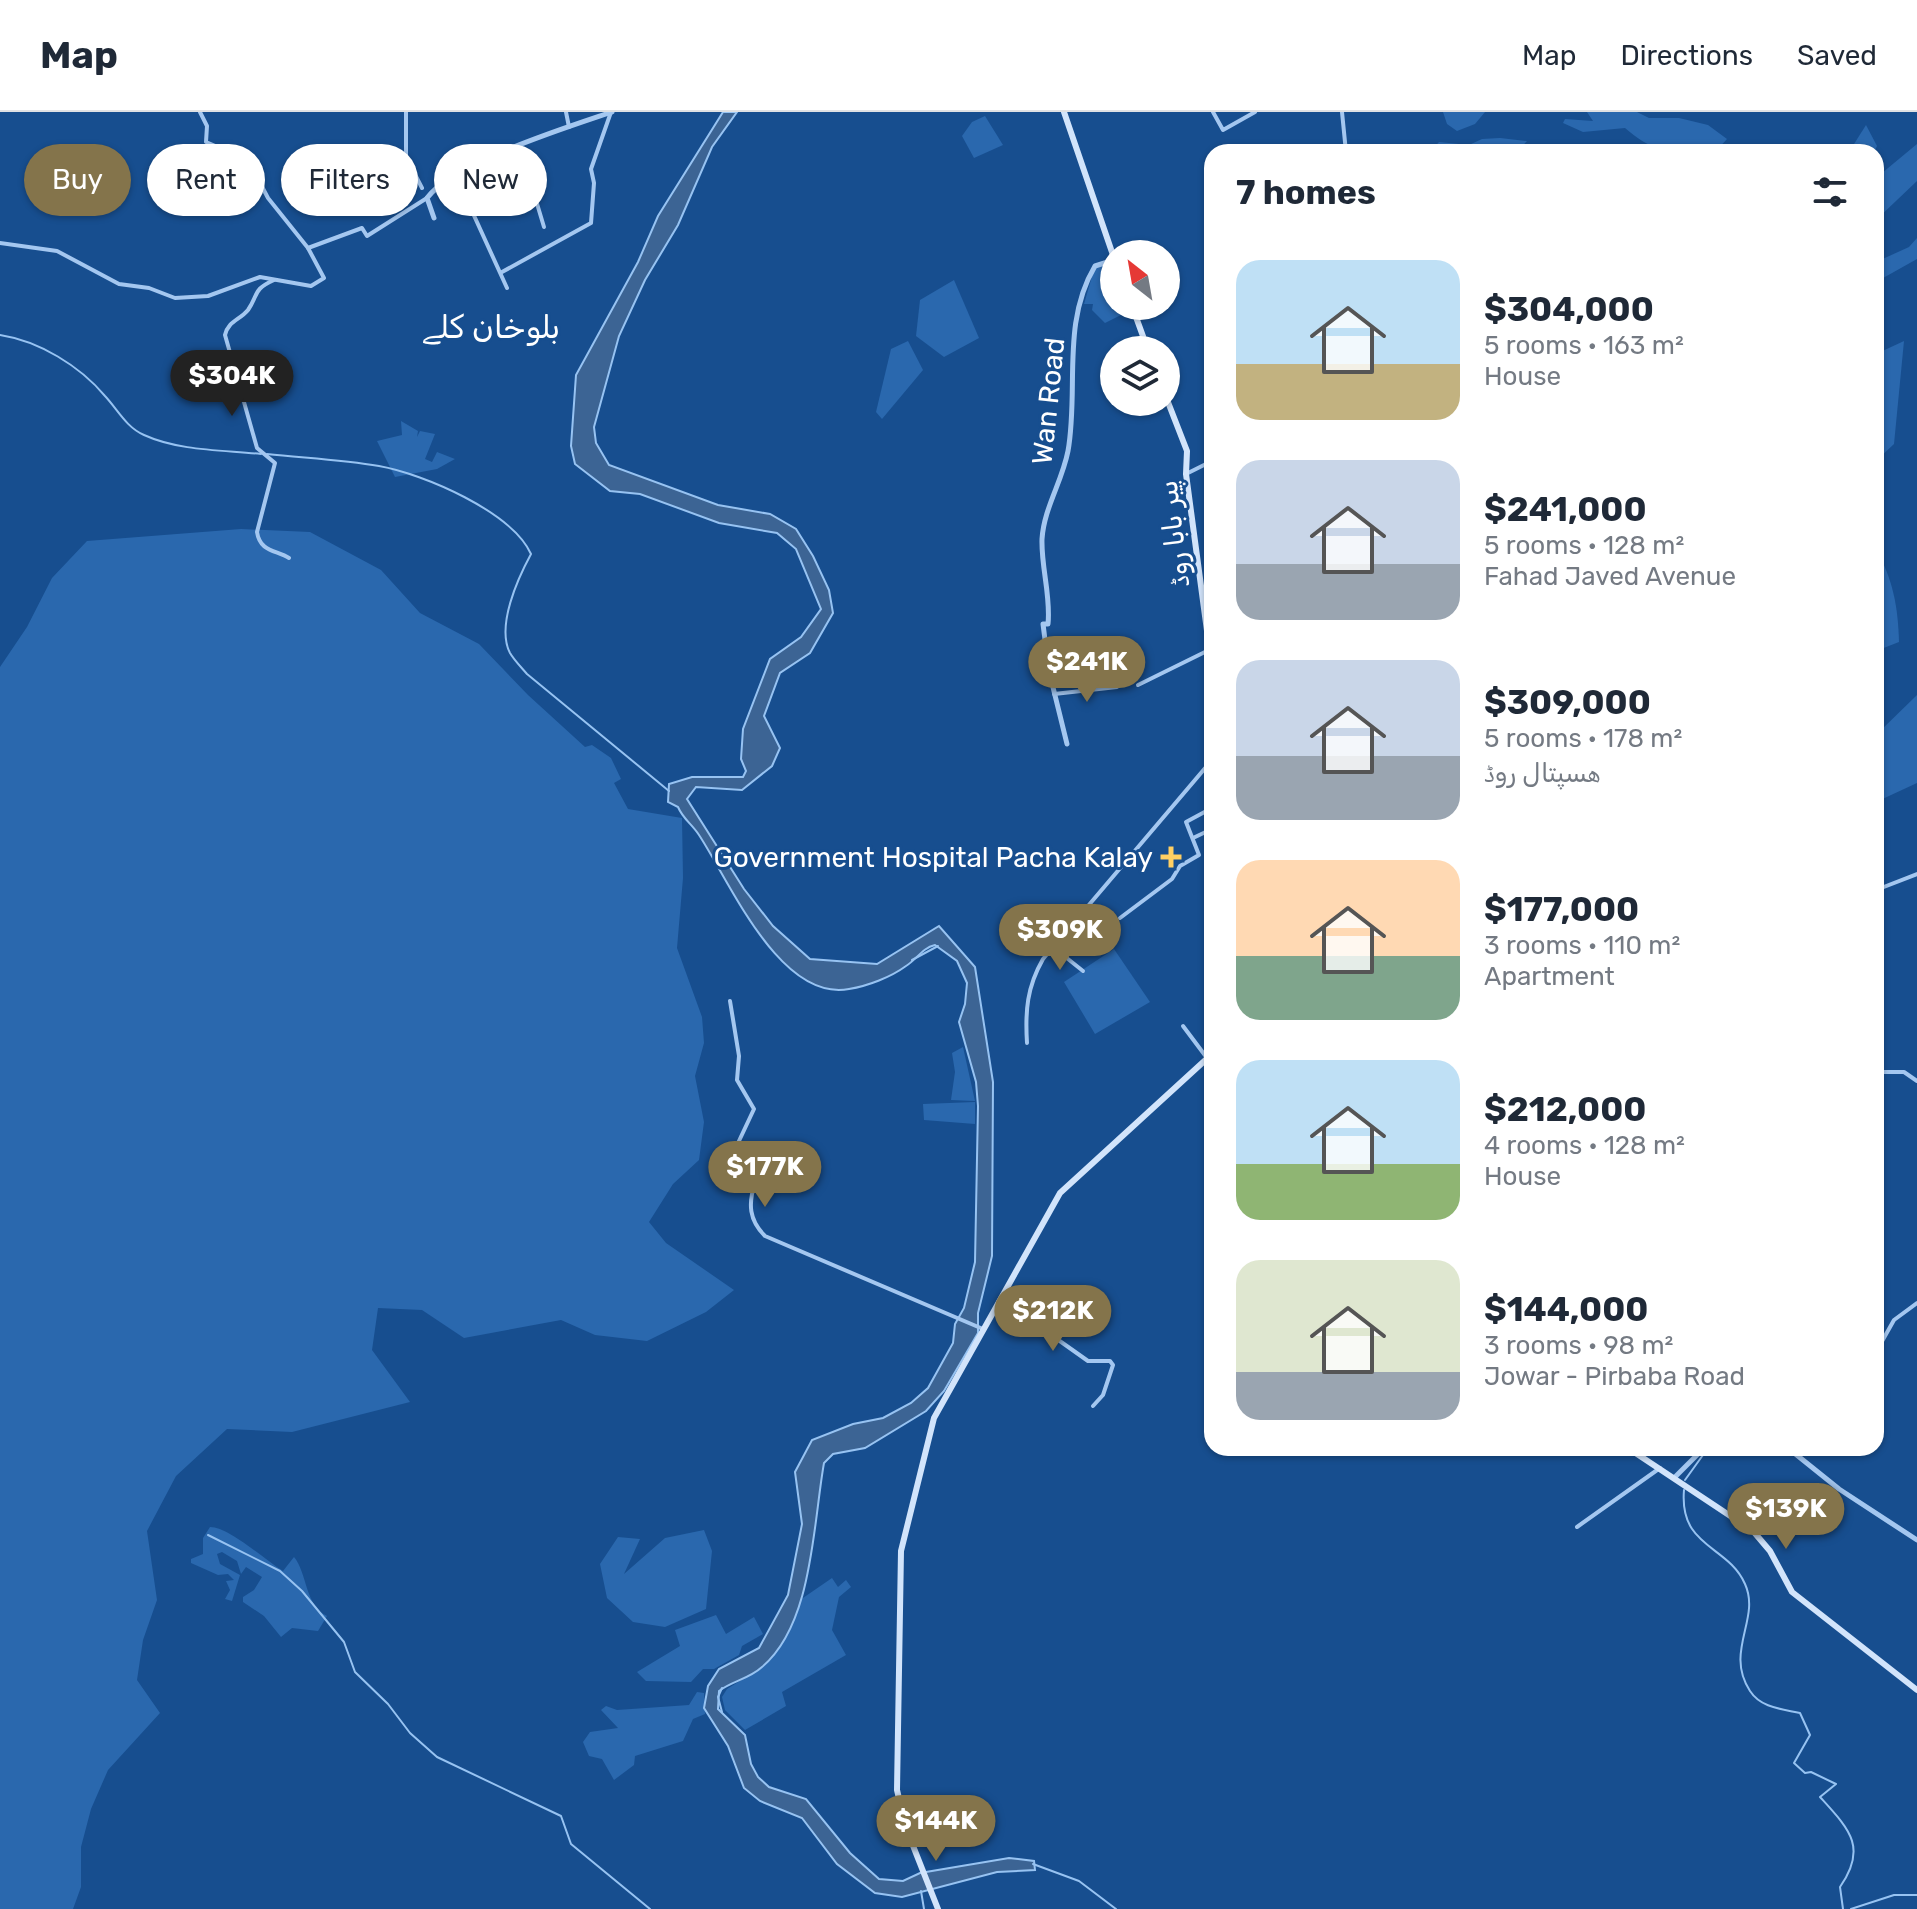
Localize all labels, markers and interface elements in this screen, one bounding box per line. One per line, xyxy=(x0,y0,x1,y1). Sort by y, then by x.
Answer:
text: Map xyxy=(40,32,118,78)
text: Map xyxy=(1522,39,1576,72)
text: Directions xyxy=(1620,39,1753,72)
text: Saved xyxy=(1797,39,1877,72)
chip: Buy xyxy=(24,144,131,216)
chip: Rent xyxy=(147,144,265,216)
chip: Filters xyxy=(281,144,418,216)
chip: New xyxy=(434,144,547,216)
icon: filters xyxy=(1808,170,1852,214)
text: 7 homes xyxy=(1236,172,1376,213)
north arrow xyxy=(1100,240,1180,320)
map controls xyxy=(1100,240,1180,416)
text: $304,000 xyxy=(1484,289,1654,330)
icon: home xyxy=(1300,292,1396,388)
district label: بلوخان كلے xyxy=(422,308,560,346)
text: 5 rooms · 163 m² xyxy=(1484,330,1684,361)
street label: Wan Road xyxy=(1025,336,1072,466)
button: layers xyxy=(1100,336,1180,416)
pin: $304K xyxy=(176,350,288,418)
text: $304K xyxy=(188,360,276,391)
text: House xyxy=(1484,361,1561,392)
street label: پیر بابا روڈ xyxy=(1151,478,1198,589)
text: $241,000 xyxy=(1484,489,1647,530)
icon: home xyxy=(1300,492,1396,588)
text: 5 rooms · 128 m² xyxy=(1484,530,1684,561)
text: Fahad Javed Avenue xyxy=(1484,561,1736,592)
pin: $241K xyxy=(1031,636,1143,704)
text: $241K xyxy=(1046,646,1128,677)
text: $309,000 xyxy=(1484,682,1651,723)
icon: home xyxy=(1300,692,1396,788)
text: 5 rooms · 178 m² xyxy=(1484,723,1682,754)
text: ھسپتال روڈ xyxy=(1484,758,1601,789)
place label: Government Hospital Pacha Kalay xyxy=(714,841,1153,874)
marker: Government Hospital Pacha Kalay xyxy=(1160,846,1182,868)
text: $177,000 xyxy=(1484,889,1639,930)
icon: home xyxy=(1300,892,1396,988)
pin: $309K xyxy=(1004,904,1116,972)
text: $309K xyxy=(1017,914,1103,945)
text: 3 rooms · 110 m² xyxy=(1484,930,1680,961)
text: Apartment xyxy=(1484,961,1615,992)
text: $212,000 xyxy=(1484,1089,1646,1130)
icon: home xyxy=(1300,1092,1396,1188)
text: 4 rooms · 128 m² xyxy=(1484,1130,1685,1161)
pin: $177K xyxy=(709,1141,821,1209)
text: $177K xyxy=(726,1151,804,1182)
text: House xyxy=(1484,1161,1561,1192)
pin: $212K xyxy=(997,1285,1109,1353)
text: $144,000 xyxy=(1484,1289,1648,1330)
icon: home xyxy=(1300,1292,1396,1388)
text: $212K xyxy=(1012,1295,1094,1326)
text: 3 rooms · 98 m² xyxy=(1484,1330,1673,1361)
text: Jowar - Pirbaba Road xyxy=(1484,1361,1745,1392)
pin: $139K xyxy=(1730,1483,1842,1551)
text: $139K xyxy=(1745,1493,1827,1524)
pin: $144K xyxy=(880,1795,992,1863)
text: $144K xyxy=(894,1805,978,1836)

